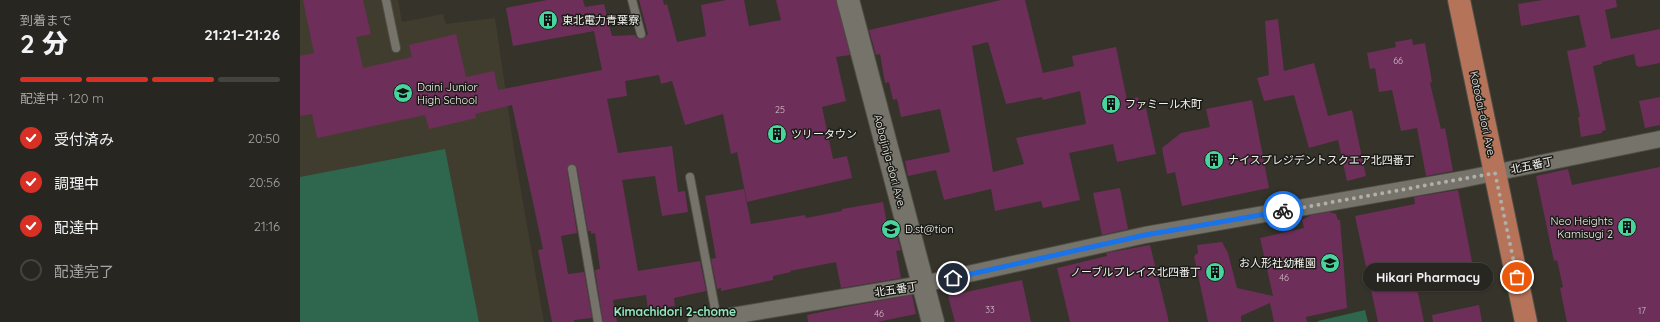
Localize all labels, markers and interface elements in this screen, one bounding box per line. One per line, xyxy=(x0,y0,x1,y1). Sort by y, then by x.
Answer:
building icon: 東北電力青葉寮 xyxy=(537,9,559,31)
text: 到着まで xyxy=(20,12,72,28)
place label: 東北電力青葉寮 xyxy=(562,13,639,27)
text: 21:21–21:26 xyxy=(204,25,280,44)
text: 2 分 xyxy=(20,27,68,60)
house number: 66 xyxy=(1393,55,1403,66)
street label: Kotodai-dori Ave. xyxy=(1467,70,1499,158)
place label: Daini Junior High School xyxy=(417,80,479,107)
school or university icon: Daini Junior High School xyxy=(392,82,414,104)
text: 配達中 · 120 m xyxy=(20,90,104,106)
building icon: ファミール木町 xyxy=(1100,93,1122,115)
place label: ファミール木町 xyxy=(1125,97,1202,111)
house number: 25 xyxy=(775,104,785,115)
street label: Aobajinja-dori Ave. xyxy=(871,113,909,209)
building icon: ツリータウン xyxy=(766,123,788,145)
icon: check xyxy=(20,127,42,149)
place label: ツリータウン xyxy=(791,127,857,141)
text: 受付済み xyxy=(54,130,114,149)
text: 20:50 xyxy=(248,130,280,146)
building icon: ナイスプレジデントスクエア北四番丁 xyxy=(1203,149,1225,171)
place label: ナイスプレジデントスクエア北四番丁 xyxy=(1228,153,1415,167)
street label: 北五番丁 xyxy=(1509,154,1555,176)
icon: check xyxy=(20,171,42,193)
text: 調理中 xyxy=(54,174,99,193)
text: 20:56 xyxy=(249,174,280,190)
courier xyxy=(1263,191,1303,231)
icon: bike xyxy=(1272,200,1294,222)
place label: Neo Heights Kamisugi 2 xyxy=(1550,214,1613,241)
icon: check xyxy=(20,215,42,237)
building icon: Neo Heights Kamisugi 2 xyxy=(1616,216,1638,238)
text: 配達中 xyxy=(54,218,99,237)
text: 21:16 xyxy=(254,218,280,234)
school or university icon: D.st@tion xyxy=(880,218,902,240)
place label: D.st@tion xyxy=(905,222,954,236)
school or university icon: お人形社幼稚園 xyxy=(1319,252,1341,274)
place label: お人形社幼稚園 xyxy=(1239,256,1316,270)
pin xyxy=(1500,260,1534,294)
pin xyxy=(936,261,970,295)
building icon: ノーブルプレイス北四番丁 xyxy=(1204,261,1226,283)
text: 配達完了 xyxy=(54,262,114,281)
callout: Hikari Pharmacy xyxy=(1363,263,1493,291)
place label: ノーブルプレイス北四番丁 xyxy=(1070,265,1201,279)
icon: bag xyxy=(1506,266,1528,288)
icon: home xyxy=(942,267,964,289)
text: Hikari Pharmacy xyxy=(1376,269,1480,285)
house number: 46 xyxy=(1279,272,1289,283)
street label: 北五番丁 xyxy=(873,279,919,299)
district label: Kimachidori 2-chome xyxy=(614,304,736,319)
house number: 33 xyxy=(985,304,995,315)
house number: 17 xyxy=(1638,305,1646,316)
house number: 46 xyxy=(874,308,884,319)

